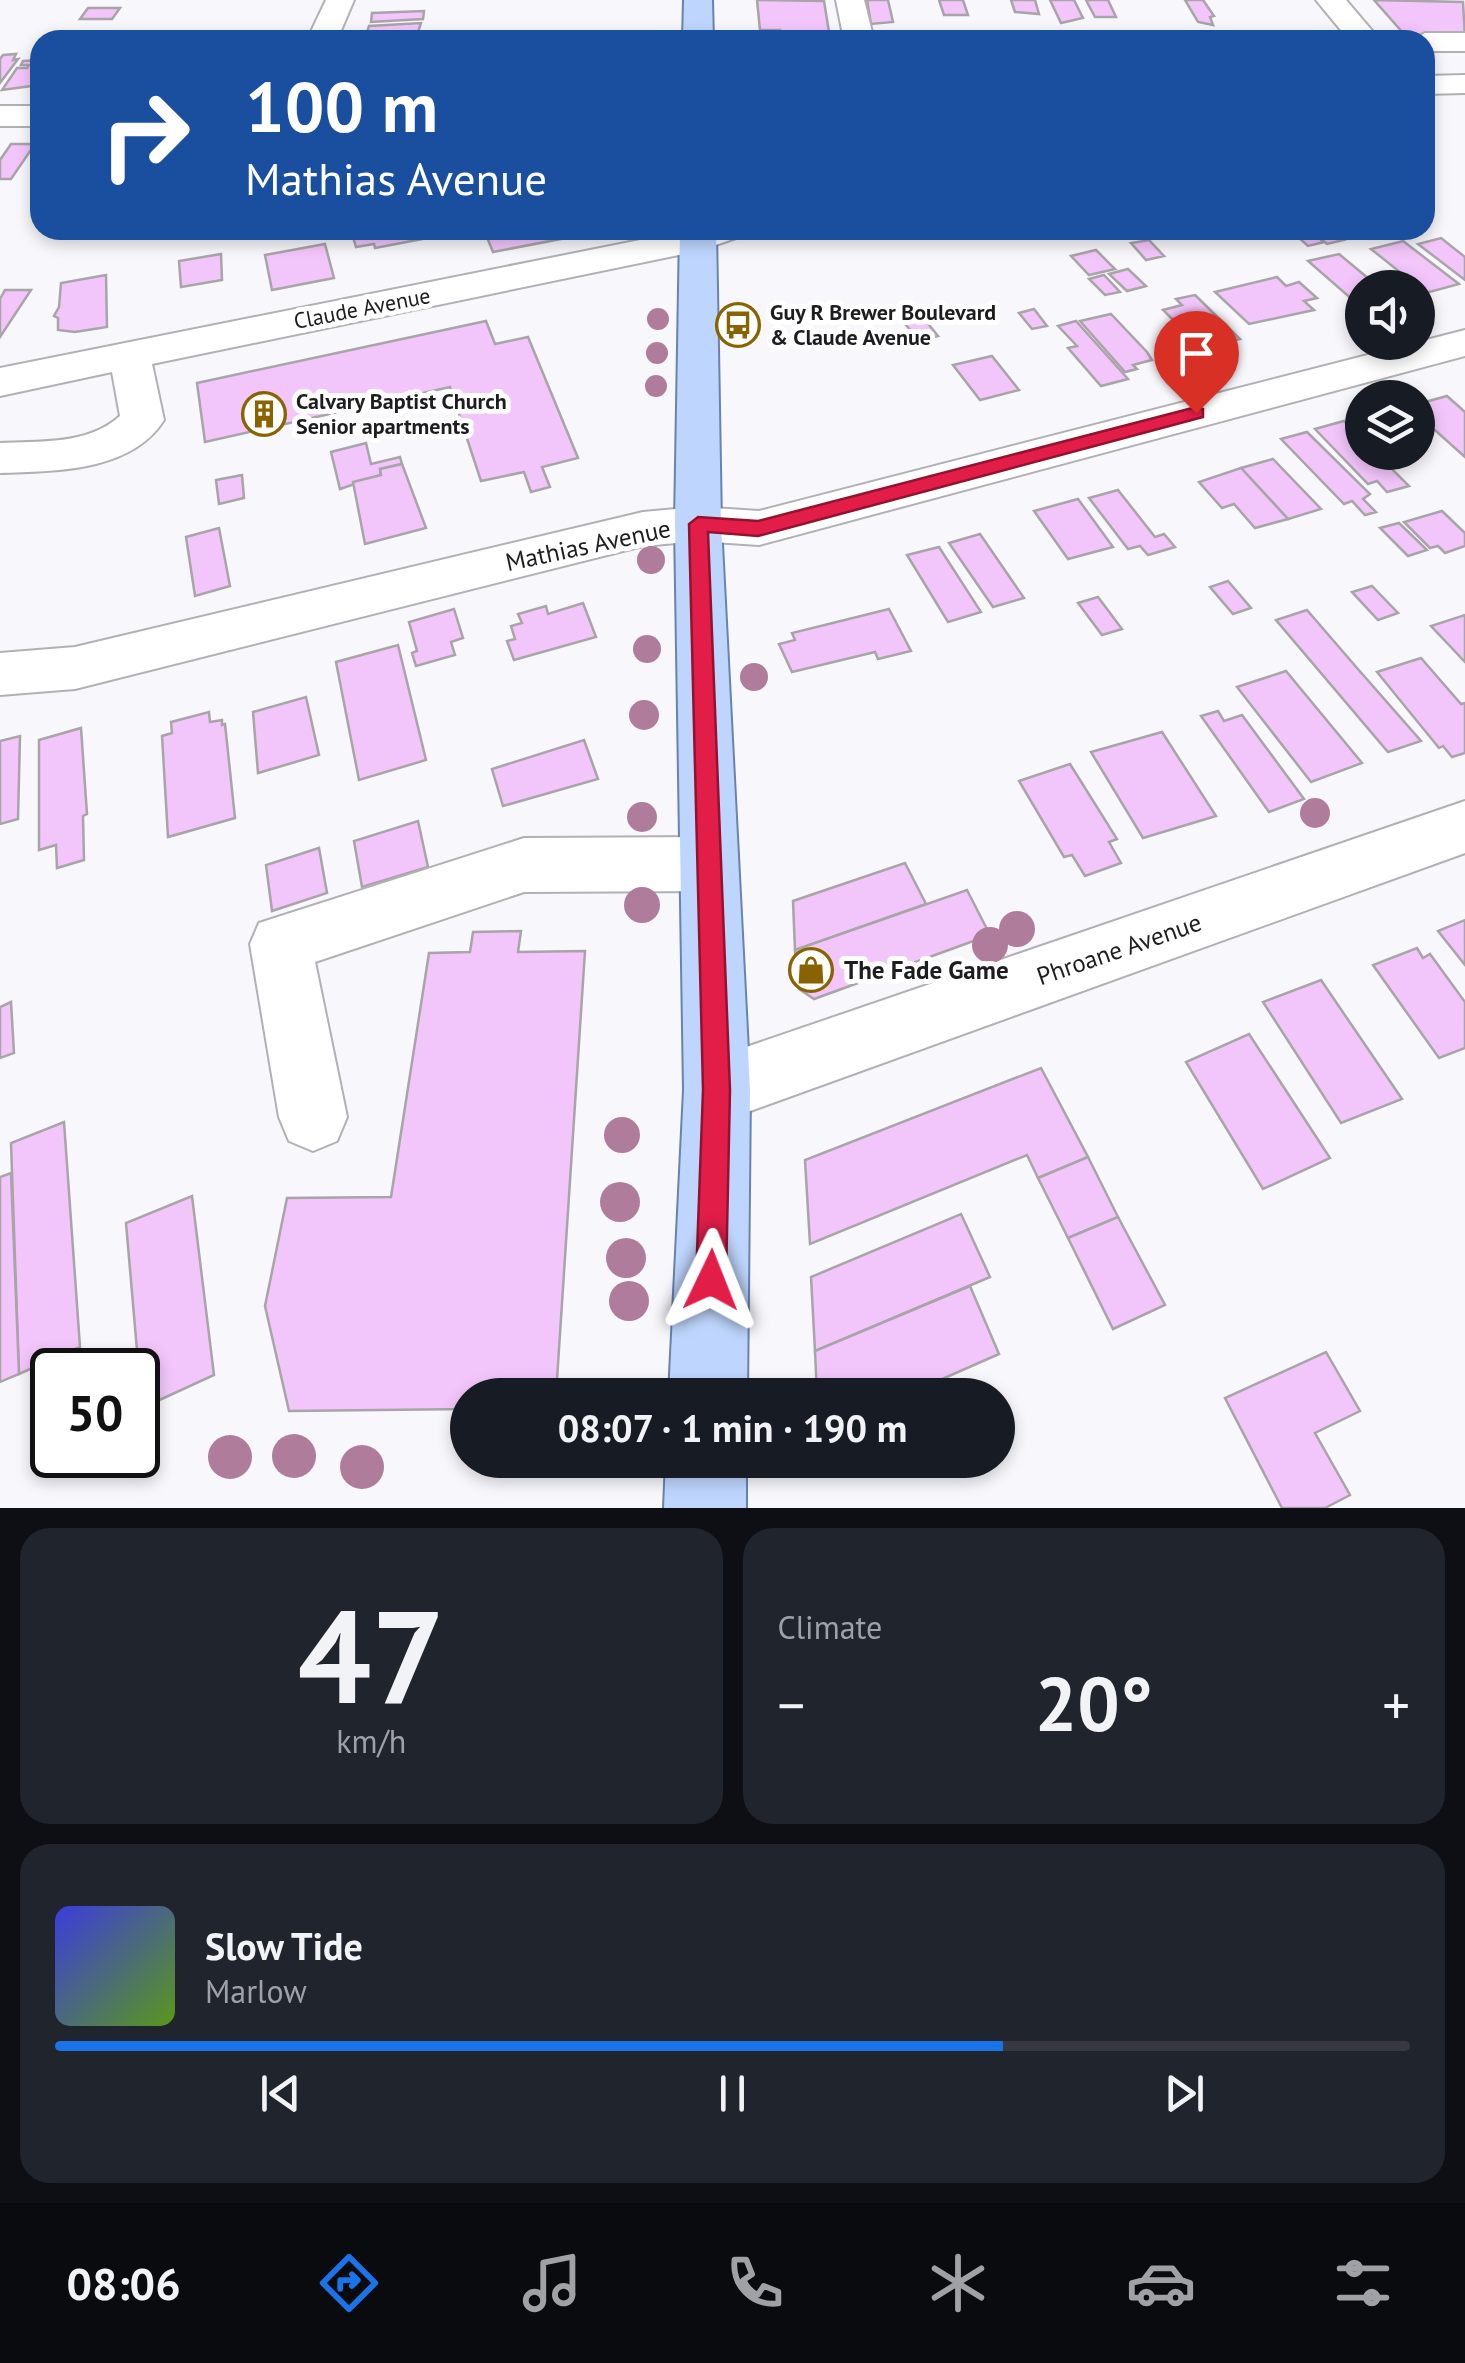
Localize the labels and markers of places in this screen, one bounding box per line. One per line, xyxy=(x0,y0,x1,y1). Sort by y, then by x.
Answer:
place label: Guy R Brewer Boulevard & Claude Avenue xyxy=(770,298,996,351)
bus stop icon: Guy R Brewer Boulevard & Claude Avenue xyxy=(715,302,761,348)
pin xyxy=(1154,311,1239,414)
place label: Calvary Baptist Church Senior apartments xyxy=(296,387,507,440)
building icon: Calvary Baptist Church Senior apartments xyxy=(241,391,287,437)
shop icon: The Fade Game xyxy=(788,947,834,993)
place label: The Fade Game xyxy=(844,954,1009,986)

